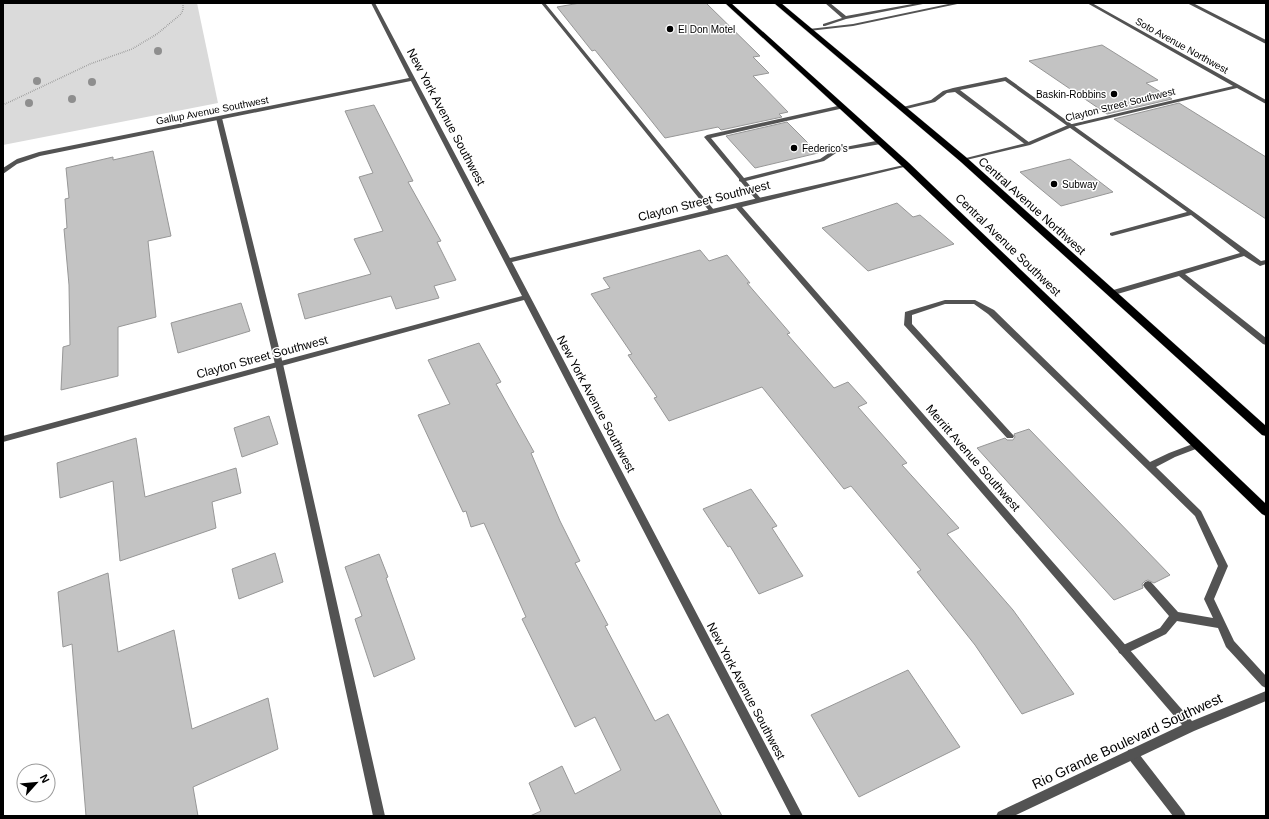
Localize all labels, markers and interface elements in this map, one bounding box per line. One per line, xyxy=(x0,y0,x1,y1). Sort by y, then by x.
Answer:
street label: Soto Avenue Northwest xyxy=(1133,15,1230,76)
marker: El Don Motel xyxy=(665,24,675,34)
place label: El Don Motel xyxy=(678,24,735,35)
street label: New York Avenue Southwest xyxy=(404,46,488,189)
street label: Clayton Street Southwest xyxy=(1064,85,1176,123)
place label: Baskin-Robbins xyxy=(1036,89,1106,100)
marker: Baskin-Robbins xyxy=(1109,89,1119,99)
street label: Gallup Avenue Southwest xyxy=(155,94,269,127)
marker: Federico's xyxy=(789,143,799,153)
place label: Federico's xyxy=(802,143,848,154)
street label: Central Avenue Northwest xyxy=(976,154,1089,258)
street label: Clayton Street Southwest xyxy=(637,178,772,224)
marker: Subway xyxy=(1049,179,1059,189)
place label: Subway xyxy=(1062,179,1098,190)
street label: Central Avenue Southwest xyxy=(952,191,1064,300)
street label: Clayton Street Southwest xyxy=(195,333,330,381)
street label: New York Avenue Southwest xyxy=(554,333,638,476)
street label: Merritt Avenue Southwest xyxy=(923,402,1023,515)
street label: New York Avenue Southwest xyxy=(704,620,788,763)
street label: Rio Grande Boulevard Southwest xyxy=(1029,690,1225,792)
north arrow xyxy=(16,763,56,803)
text: N xyxy=(38,772,52,785)

